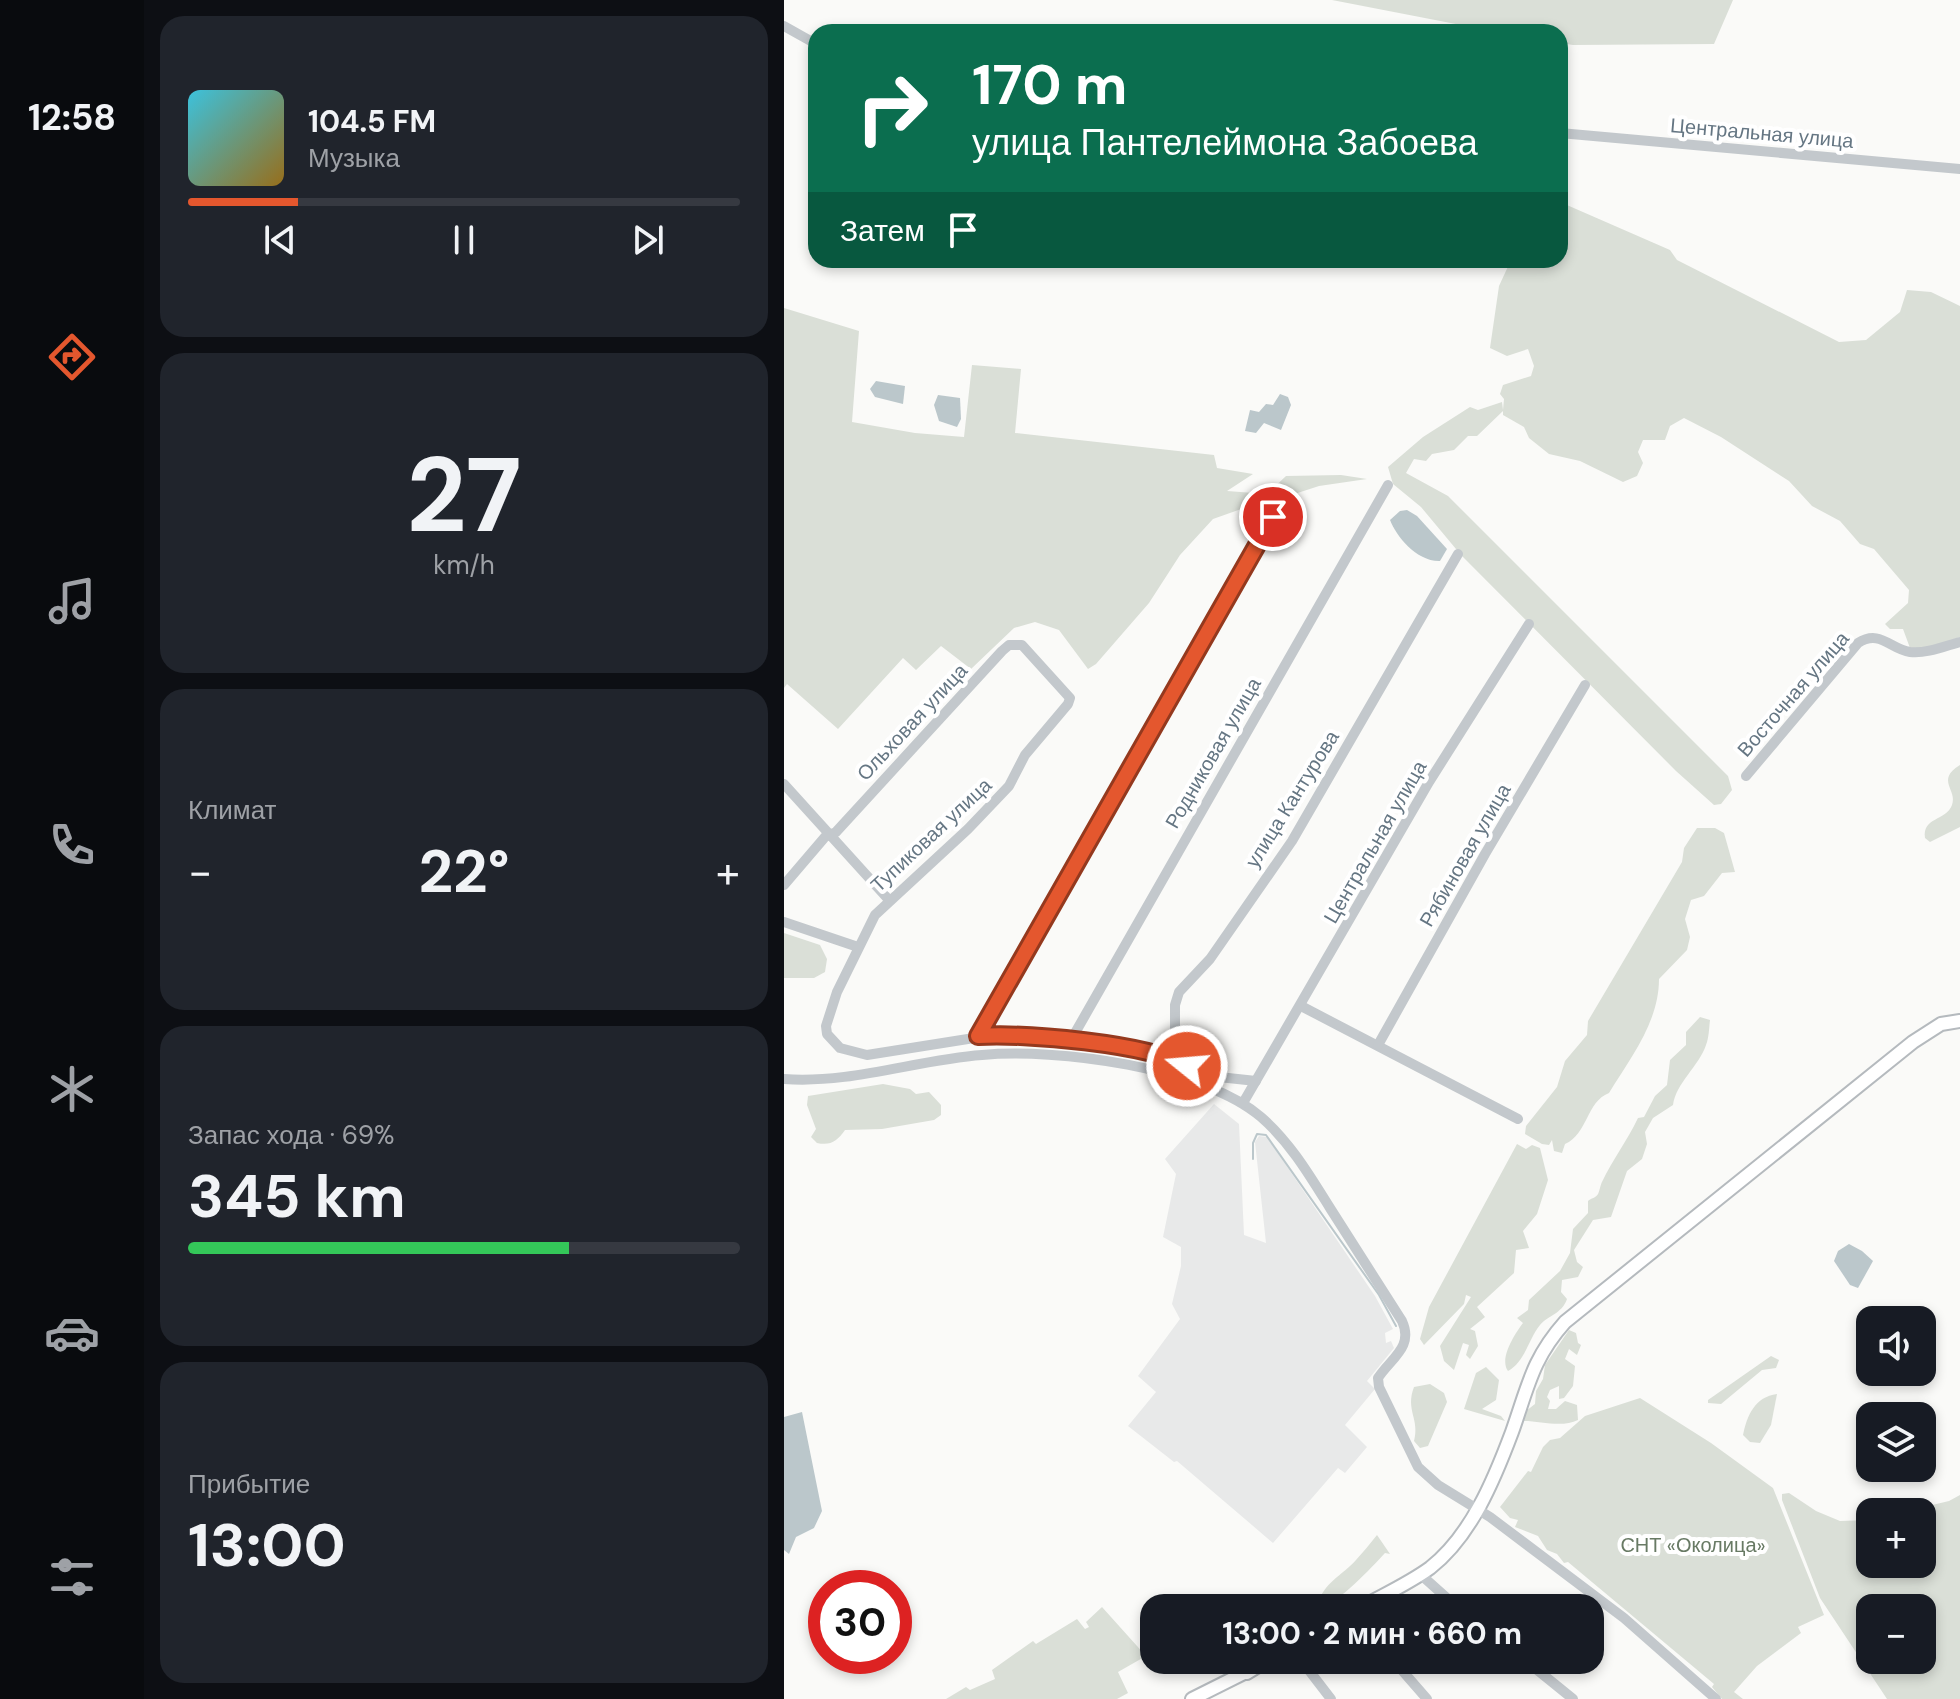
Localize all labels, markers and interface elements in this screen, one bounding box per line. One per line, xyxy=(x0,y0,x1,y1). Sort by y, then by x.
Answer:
text: 170 m xyxy=(972,48,1127,121)
icon: right xyxy=(840,56,944,160)
text: 12:58 xyxy=(28,94,116,141)
text: 104.5 FM xyxy=(308,102,436,141)
street label: Центральная улица xyxy=(1669,112,1856,154)
text: улица Пантелеймона Забоева xyxy=(972,119,1478,166)
text: Музыка xyxy=(308,141,400,175)
icon: arrive xyxy=(941,208,985,252)
text: Затем xyxy=(840,211,925,250)
icon: previous xyxy=(258,218,302,262)
icon: pause xyxy=(442,218,486,262)
icon: next xyxy=(626,218,670,262)
icon: directions xyxy=(44,329,100,385)
text: 27 xyxy=(406,428,522,563)
pin xyxy=(1239,483,1307,551)
icon: arrive xyxy=(1251,495,1295,539)
text: km/h xyxy=(433,548,495,582)
icon: music xyxy=(44,573,100,629)
street label: Восточная улица xyxy=(1731,625,1855,762)
street label: Ольховая улица xyxy=(851,657,974,786)
street label: Родниковая улица xyxy=(1159,672,1267,833)
street label: улица Кантурова xyxy=(1239,725,1345,872)
street label: Центральная улица xyxy=(1318,755,1433,928)
street label: Тупиковая улица xyxy=(865,772,997,898)
street label: Рябиновая улица xyxy=(1413,778,1517,931)
text: Климат xyxy=(188,793,277,827)
icon: phone xyxy=(44,817,100,873)
text: 22° xyxy=(418,832,510,911)
text: − xyxy=(188,843,212,901)
text: + xyxy=(716,843,740,901)
position arrow xyxy=(1145,1024,1229,1108)
icon: climate xyxy=(44,1061,100,1117)
text: Запас хода · 69% xyxy=(188,1118,394,1152)
text: 345 km xyxy=(188,1157,406,1236)
icon: car xyxy=(44,1305,100,1361)
map controls xyxy=(1856,1306,1936,1674)
button: sound xyxy=(1856,1306,1936,1386)
button: layers xyxy=(1856,1402,1936,1482)
text: Прибытие xyxy=(188,1467,310,1501)
button: + xyxy=(1856,1498,1936,1578)
text: 13:00 xyxy=(188,1506,346,1585)
park label: СНТ «Околица» xyxy=(1620,1532,1766,1558)
icon: filters xyxy=(44,1549,100,1605)
speed limit sign: 30 xyxy=(808,1570,912,1674)
button: − xyxy=(1856,1594,1936,1674)
text: 13:00 · 2 мин · 660 m xyxy=(1222,1614,1522,1653)

